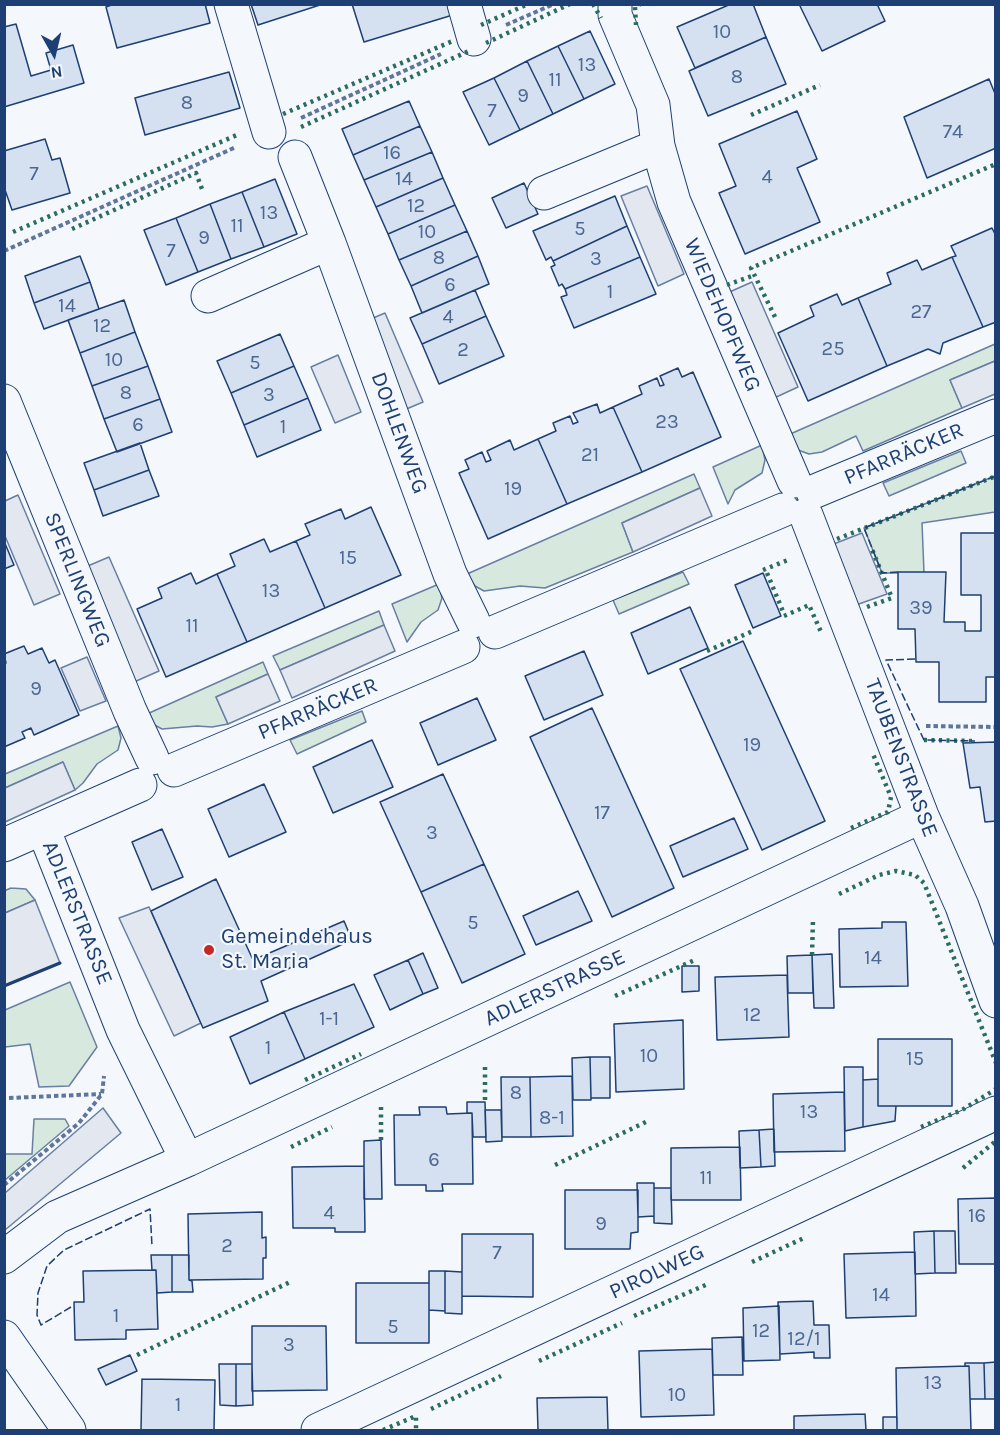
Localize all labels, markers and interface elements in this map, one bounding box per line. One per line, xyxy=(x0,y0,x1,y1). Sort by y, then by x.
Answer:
house number: 10 xyxy=(713,20,731,44)
north arrow xyxy=(24,24,84,84)
house number: 13 xyxy=(578,53,596,77)
text: N xyxy=(50,62,64,83)
house number: 8 xyxy=(731,65,743,89)
house number: 11 xyxy=(548,68,562,92)
house number: 9 xyxy=(517,84,529,108)
house number: 8 xyxy=(181,91,193,115)
house number: 7 xyxy=(487,99,497,123)
house number: 74 xyxy=(943,120,963,144)
house number: 16 xyxy=(383,141,401,165)
house number: 7 xyxy=(29,162,39,186)
house number: 4 xyxy=(761,165,773,189)
house number: 14 xyxy=(395,167,413,191)
house number: 12 xyxy=(407,194,425,218)
house number: 13 xyxy=(260,201,278,225)
house number: 11 xyxy=(230,214,244,238)
house number: 5 xyxy=(574,217,586,241)
house number: 10 xyxy=(418,220,436,244)
house number: 9 xyxy=(198,226,210,250)
street label: WIEDEHOPFWEG xyxy=(678,234,766,396)
house number: 7 xyxy=(166,239,176,263)
house number: 8 xyxy=(433,246,445,270)
house number: 3 xyxy=(590,247,602,271)
house number: 6 xyxy=(444,273,456,297)
house number: 1 xyxy=(607,280,613,304)
house number: 14 xyxy=(58,294,76,318)
house number: 27 xyxy=(911,300,931,324)
house number: 4 xyxy=(442,305,454,329)
house number: 12 xyxy=(93,314,111,338)
house number: 25 xyxy=(822,337,844,361)
house number: 2 xyxy=(457,338,469,362)
house number: 10 xyxy=(105,348,123,372)
house number: 5 xyxy=(249,351,261,375)
street label: DOHLENWEG xyxy=(365,369,433,497)
house number: 8 xyxy=(120,381,132,405)
house number: 3 xyxy=(263,383,275,407)
house number: 23 xyxy=(655,410,679,434)
house number: 6 xyxy=(132,413,144,437)
house number: 1 xyxy=(280,415,286,439)
street label: PFARRÄCKER xyxy=(840,417,968,491)
house number: 21 xyxy=(581,443,599,467)
house number: 19 xyxy=(504,477,522,501)
street label: SPERLINGWEG xyxy=(38,509,116,651)
house number: 15 xyxy=(339,546,357,570)
house number: 13 xyxy=(262,579,280,603)
house number: 39 xyxy=(909,596,933,620)
house number: 11 xyxy=(185,614,199,638)
street label: PFARRÄCKER xyxy=(254,672,382,746)
street label: TAUBENSTRASSE xyxy=(859,675,943,841)
house number: 9 xyxy=(30,677,42,701)
house number: 19 xyxy=(743,733,761,757)
house number: 17 xyxy=(594,801,610,825)
house number: 3 xyxy=(426,821,438,845)
street label: ADLERSTRASSE xyxy=(36,837,118,989)
house number: 5 xyxy=(467,911,479,935)
place label: Gemeindehaus St. Maria xyxy=(221,924,373,975)
marker: Gemeindehaus St. Maria xyxy=(202,943,216,957)
street label: ADLERSTRASSE xyxy=(480,944,630,1032)
house number: 14 xyxy=(864,946,882,970)
house number: 12 xyxy=(743,1003,761,1027)
house number: 1-1 xyxy=(319,1007,339,1031)
house number: 1 xyxy=(265,1036,271,1060)
house number: 10 xyxy=(640,1044,658,1068)
house number: 15 xyxy=(906,1047,924,1071)
house number: 8 xyxy=(510,1081,522,1105)
house number: 13 xyxy=(800,1100,818,1124)
house number: 8-1 xyxy=(539,1106,565,1130)
house number: 6 xyxy=(428,1148,440,1172)
house number: 11 xyxy=(699,1166,713,1190)
house number: 4 xyxy=(323,1201,335,1225)
house number: 16 xyxy=(968,1204,986,1228)
house number: 9 xyxy=(595,1212,607,1236)
house number: 2 xyxy=(221,1234,233,1258)
street label: PIROLWEG xyxy=(605,1239,709,1305)
house number: 7 xyxy=(492,1241,502,1265)
house number: 14 xyxy=(872,1283,890,1307)
house number: 1 xyxy=(113,1304,119,1328)
house number: 5 xyxy=(387,1315,399,1339)
house number: 12 xyxy=(752,1319,770,1343)
house number: 12/1 xyxy=(787,1327,821,1351)
house number: 3 xyxy=(283,1333,295,1357)
house number: 13 xyxy=(924,1371,942,1395)
house number: 10 xyxy=(668,1383,686,1407)
house number: 1 xyxy=(175,1393,181,1417)

